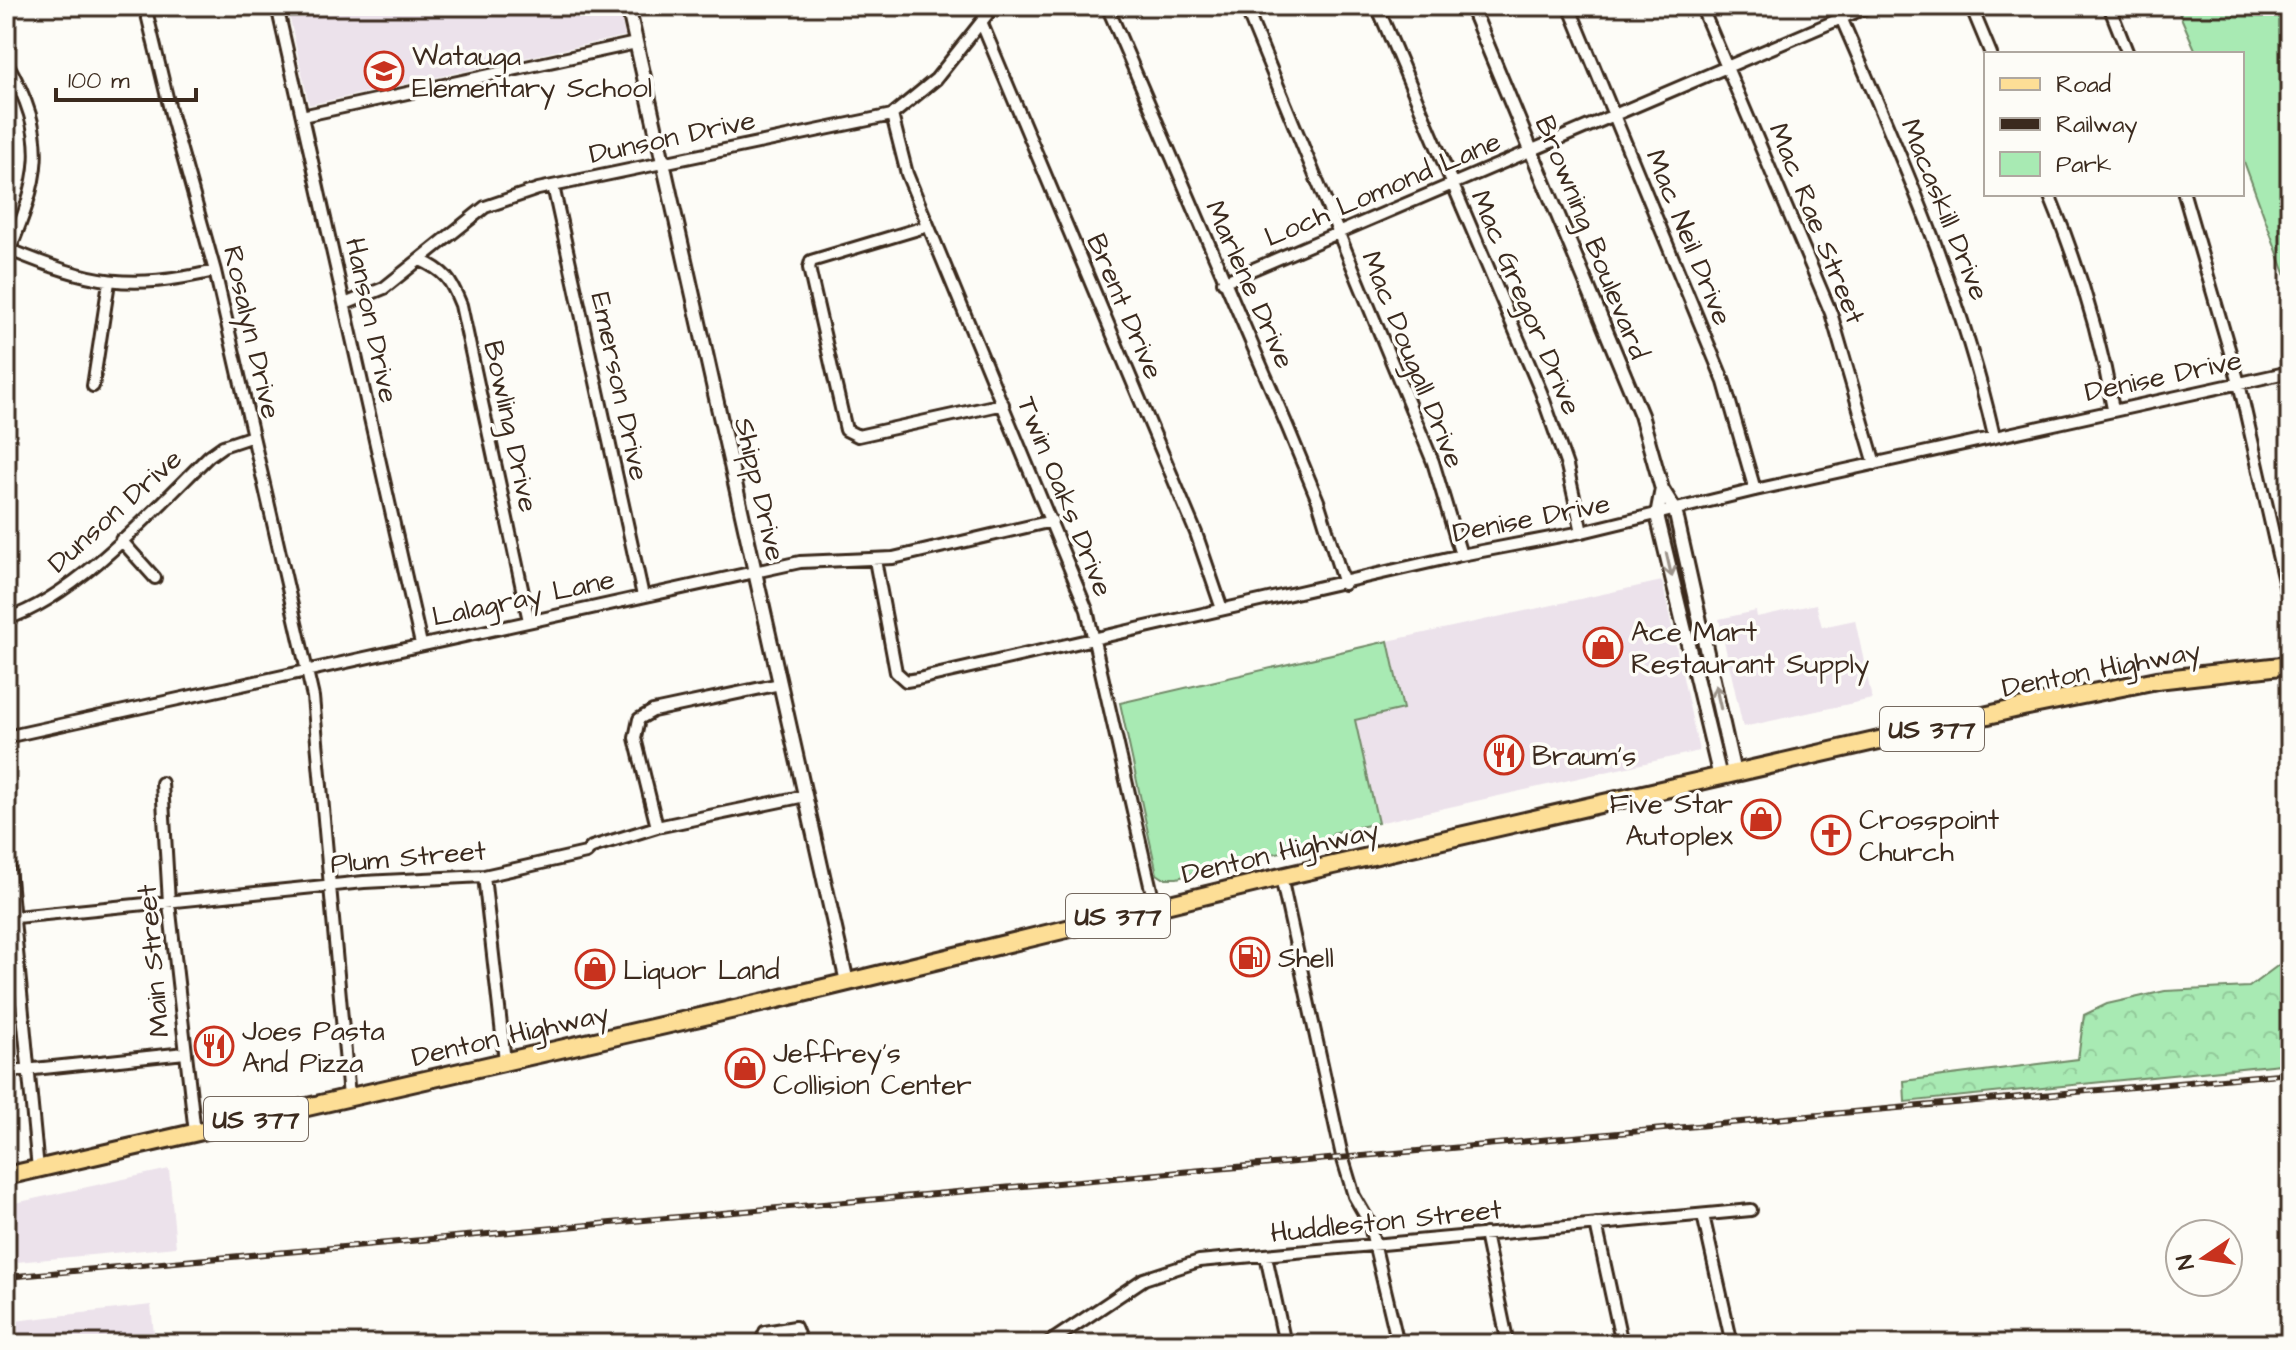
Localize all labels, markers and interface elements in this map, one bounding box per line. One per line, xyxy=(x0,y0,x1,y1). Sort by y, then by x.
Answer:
place label: Watauga Elementary School xyxy=(412,37,652,110)
school or university icon: Watauga Elementary School xyxy=(363,50,405,92)
scale bar xyxy=(56,52,196,102)
legend xyxy=(1984,52,2244,196)
text: 100 m xyxy=(68,64,130,98)
text: Road xyxy=(2056,68,2111,102)
street label: Dunson Drive xyxy=(586,101,759,174)
text: Railway xyxy=(2056,108,2138,143)
street label: Browning Boulevard xyxy=(1524,110,1658,366)
street label: Macaskill Drive xyxy=(1890,113,1999,306)
street label: Mac Rae Street xyxy=(1759,117,1875,330)
street label: Loch Lomond Lane xyxy=(1259,122,1507,257)
street label: Mac Neil Drive xyxy=(1636,144,1742,331)
text: Park xyxy=(2056,148,2112,182)
street label: Mac Gregor Drive xyxy=(1460,184,1591,421)
street label: Marlene Drive xyxy=(1195,194,1304,375)
street label: Brent Drive xyxy=(1076,228,1173,385)
street label: Hanson Drive xyxy=(335,234,408,406)
street label: Rosalyn Drive xyxy=(211,242,290,423)
street label: Mac Dougall Drive xyxy=(1350,245,1474,474)
street label: Emerson Drive xyxy=(581,289,659,484)
street label: Bowling Drive xyxy=(472,337,548,516)
street label: Denise Drive xyxy=(2081,341,2245,412)
street label: Twin Oaks Drive xyxy=(1007,391,1122,602)
street label: Shipp Drive xyxy=(724,414,795,565)
street label: Dunson Drive xyxy=(39,440,191,582)
street label: Denise Drive xyxy=(1449,484,1613,553)
one-way arrow xyxy=(1662,552,1677,577)
street label: Lalagray Lane xyxy=(428,560,619,639)
place label: Ace Mart Restaurant Supply xyxy=(1631,613,1869,686)
shop icon: Ace Mart Restaurant Supply xyxy=(1582,626,1624,668)
street label: Denton Highway xyxy=(1999,631,2204,710)
one-way arrow xyxy=(1710,685,1725,710)
road number: US 377 xyxy=(1880,707,1984,751)
restaurant icon: Braum's xyxy=(1483,734,1525,776)
place label: Braum's xyxy=(1532,737,1636,776)
place label: Five Star Autoplex xyxy=(1609,785,1734,856)
shop icon: Five Star Autoplex xyxy=(1740,798,1782,840)
place label: Crosspoint Church xyxy=(1859,801,2000,872)
street label: Denton Highway xyxy=(1178,811,1383,896)
church icon: Crosspoint Church xyxy=(1810,814,1852,856)
street label: Plum Street xyxy=(329,831,488,884)
street label: Main Street xyxy=(127,882,180,1039)
road number: US 377 xyxy=(1066,894,1170,938)
fuel station icon: Shell xyxy=(1229,936,1271,978)
place label: Shell xyxy=(1278,939,1334,978)
shop icon: Liquor Land xyxy=(574,948,616,990)
place label: Liquor Land xyxy=(623,951,780,990)
street label: Denton Highway xyxy=(408,994,613,1079)
place label: Joes Pasta And Pizza xyxy=(242,1012,385,1083)
restaurant icon: Joes Pasta And Pizza xyxy=(193,1025,235,1067)
place label: Jeffrey's Collision Center xyxy=(773,1034,972,1105)
shop icon: Jeffrey's Collision Center xyxy=(724,1047,766,1089)
road number: US 377 xyxy=(204,1097,308,1141)
street label: Huddleston Street xyxy=(1269,1190,1504,1253)
north arrow xyxy=(2164,1218,2244,1298)
text: N xyxy=(2169,1252,2203,1272)

